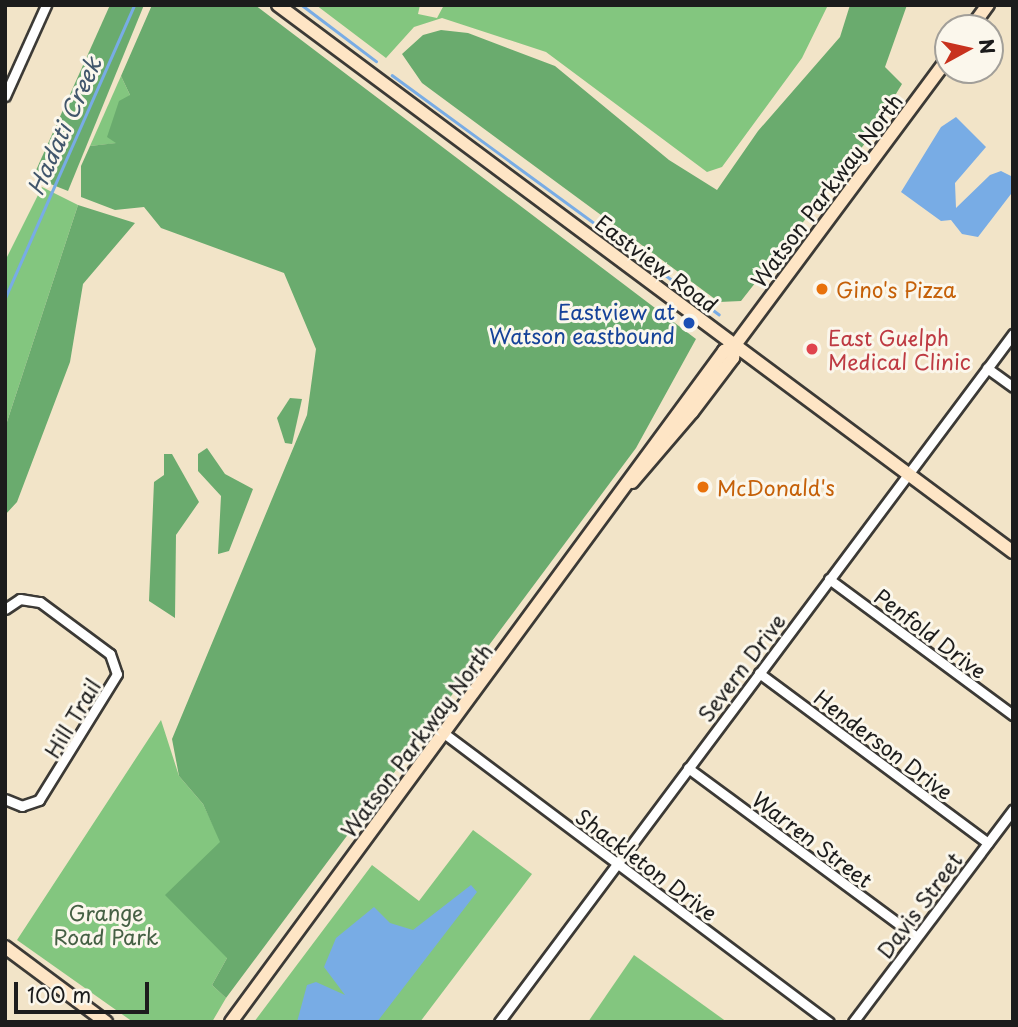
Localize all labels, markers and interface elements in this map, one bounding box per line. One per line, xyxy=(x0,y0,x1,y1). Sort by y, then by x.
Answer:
north arrow xyxy=(934,14,1004,84)
text: N xyxy=(973,37,1003,56)
water label: Hadati Creek xyxy=(21,52,107,200)
street label: Watson Parkway North xyxy=(744,88,908,292)
street label: Eastview Road xyxy=(591,209,723,317)
place label: Gino's Pizza xyxy=(836,276,955,302)
marker: Gino's Pizza xyxy=(814,281,830,297)
place label: Eastview at Watson eastbound xyxy=(489,298,675,348)
marker: Eastview at Watson eastbound xyxy=(681,315,697,331)
place label: East Guelph Medical Clinic xyxy=(828,324,970,374)
marker: East Guelph Medical Clinic xyxy=(802,339,822,359)
place label: McDonald's xyxy=(717,474,835,500)
marker: McDonald's xyxy=(695,479,711,495)
street label: Penfold Drive xyxy=(870,582,992,684)
street label: Severn Drive xyxy=(692,608,790,726)
street label: Watson Parkway North xyxy=(334,638,498,842)
street label: Hill Trail xyxy=(39,674,105,762)
street label: Henderson Drive xyxy=(809,683,959,805)
street label: Warren Street xyxy=(748,785,878,893)
street label: Shackleton Drive xyxy=(572,803,722,925)
street label: Davis Street xyxy=(871,848,967,962)
park label: Grange Road Park xyxy=(54,899,158,949)
scale bar xyxy=(18,968,152,1012)
text: 100 m xyxy=(27,978,91,1010)

